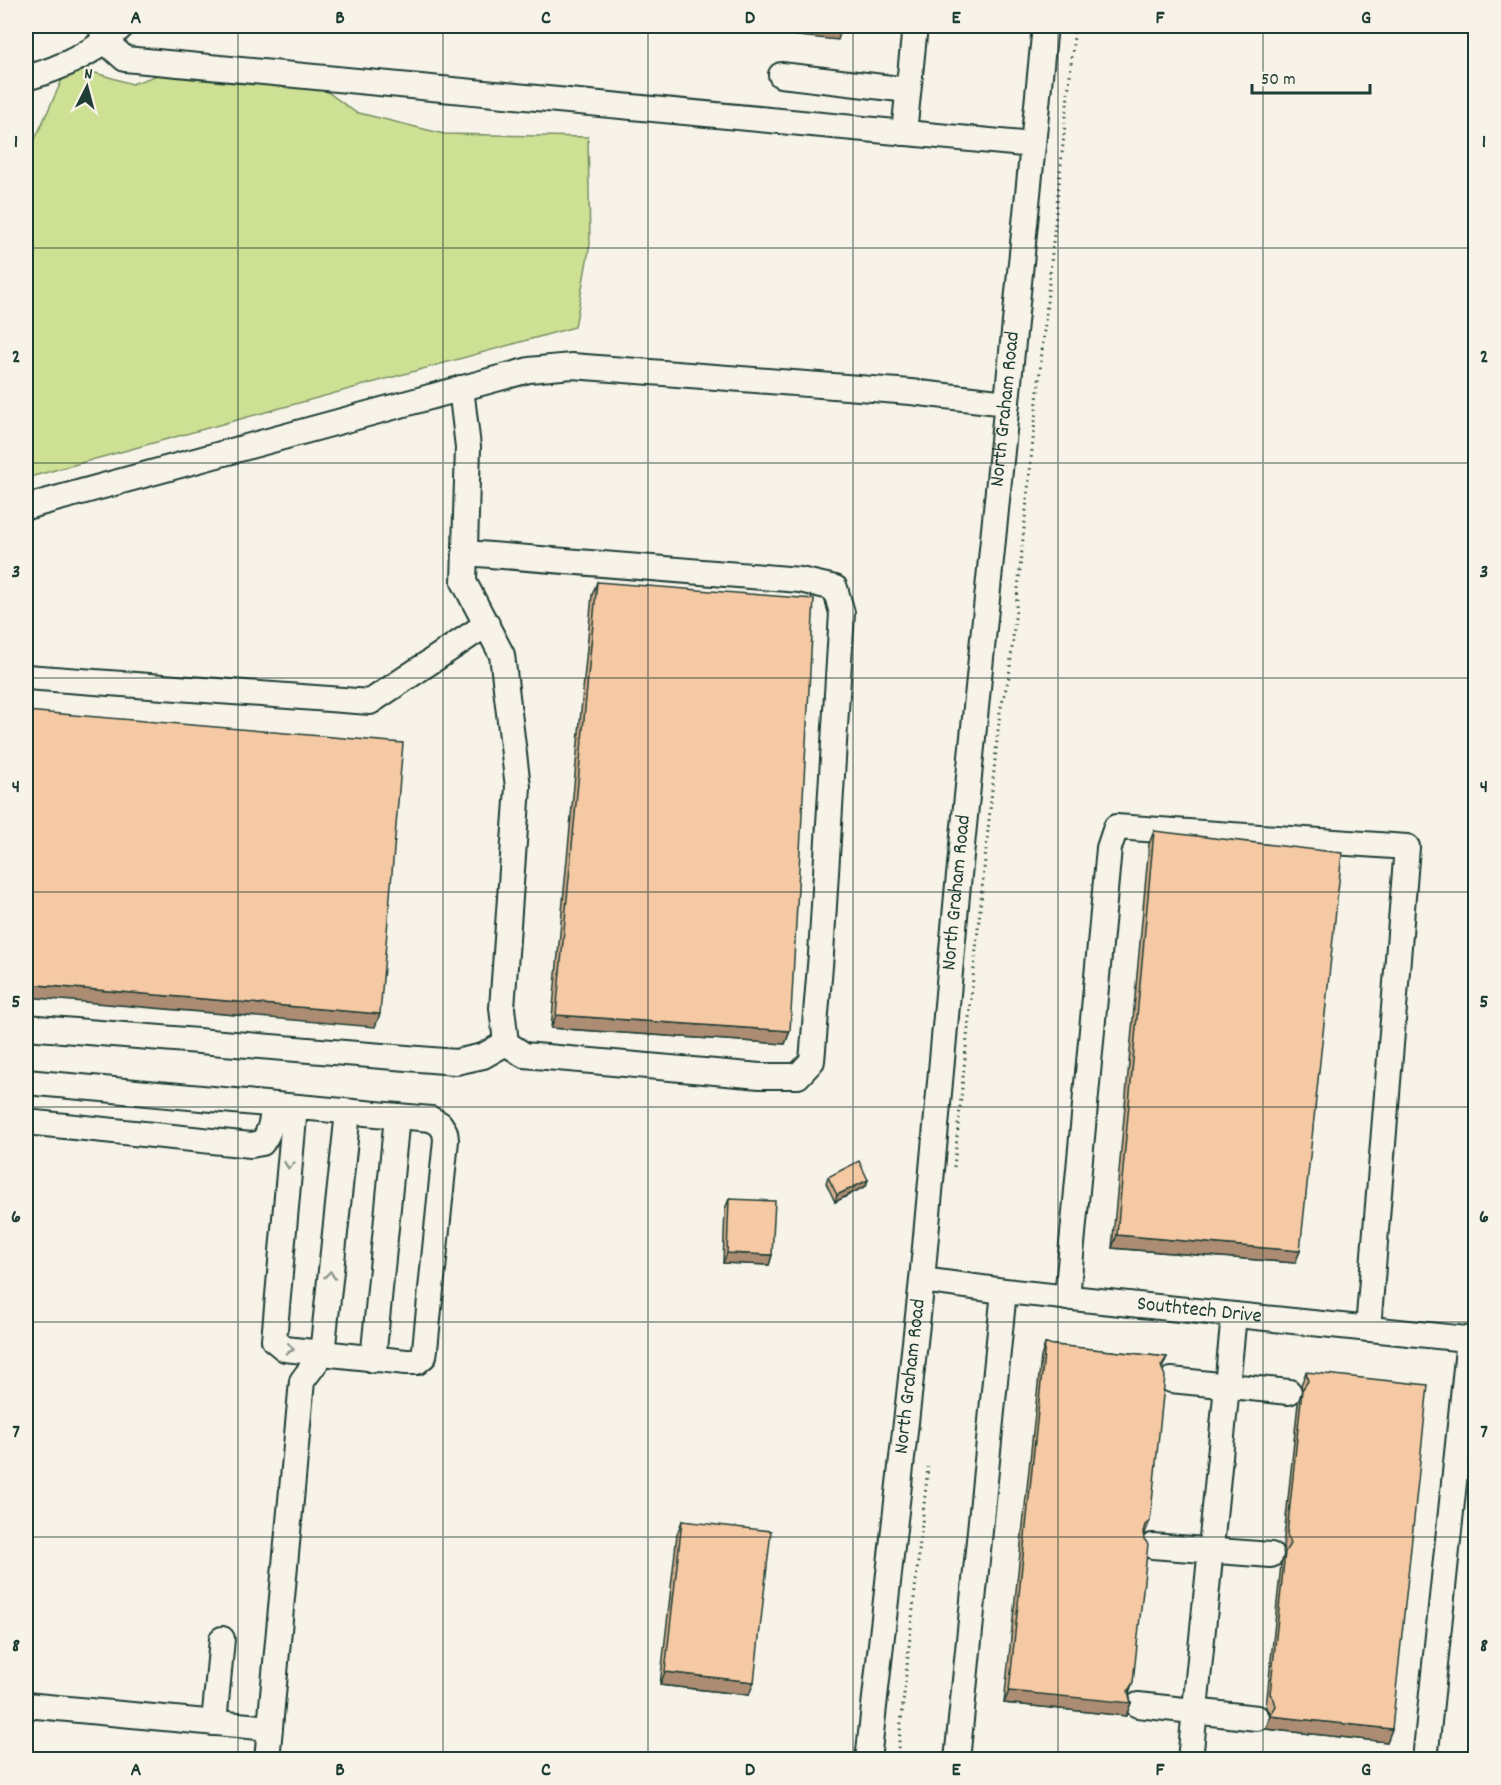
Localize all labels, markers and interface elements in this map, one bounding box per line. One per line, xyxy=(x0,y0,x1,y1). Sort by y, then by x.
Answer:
text: A xyxy=(131,5,142,33)
text: B xyxy=(335,5,345,33)
text: C xyxy=(541,5,551,33)
text: D xyxy=(745,5,756,33)
text: E xyxy=(951,5,961,33)
text: F xyxy=(1156,5,1166,33)
text: G xyxy=(1361,5,1371,33)
north arrow xyxy=(57,57,117,117)
scale bar xyxy=(1252,57,1370,95)
text: N xyxy=(83,63,94,86)
text: 50 m xyxy=(1261,68,1296,93)
text: 1 xyxy=(14,129,18,157)
text: 1 xyxy=(1482,129,1486,157)
street label: North Graham Road xyxy=(983,330,1029,488)
text: 2 xyxy=(12,344,20,372)
text: 2 xyxy=(1480,344,1488,372)
text: 3 xyxy=(12,559,20,587)
text: 3 xyxy=(1480,559,1488,587)
text: 4 xyxy=(12,774,20,802)
text: 4 xyxy=(1480,774,1488,802)
street label: North Graham Road xyxy=(935,813,980,972)
text: 5 xyxy=(11,989,21,1017)
text: 5 xyxy=(1479,989,1489,1017)
one-way arrow xyxy=(283,1160,296,1169)
text: 6 xyxy=(11,1204,21,1232)
text: 6 xyxy=(1479,1204,1489,1232)
one-way arrow xyxy=(323,1271,336,1280)
street label: Southtech Drive xyxy=(1135,1290,1263,1333)
street label: North Graham Road xyxy=(888,1297,935,1456)
one-way arrow xyxy=(285,1342,295,1355)
text: 7 xyxy=(12,1419,20,1447)
text: 7 xyxy=(1480,1419,1488,1447)
text: 8 xyxy=(12,1633,20,1661)
text: 8 xyxy=(1480,1633,1488,1661)
text: A xyxy=(131,1757,142,1785)
text: B xyxy=(335,1757,345,1785)
text: C xyxy=(541,1757,551,1785)
text: D xyxy=(745,1757,756,1785)
text: E xyxy=(951,1757,961,1785)
text: F xyxy=(1156,1757,1166,1785)
text: G xyxy=(1361,1757,1371,1785)

